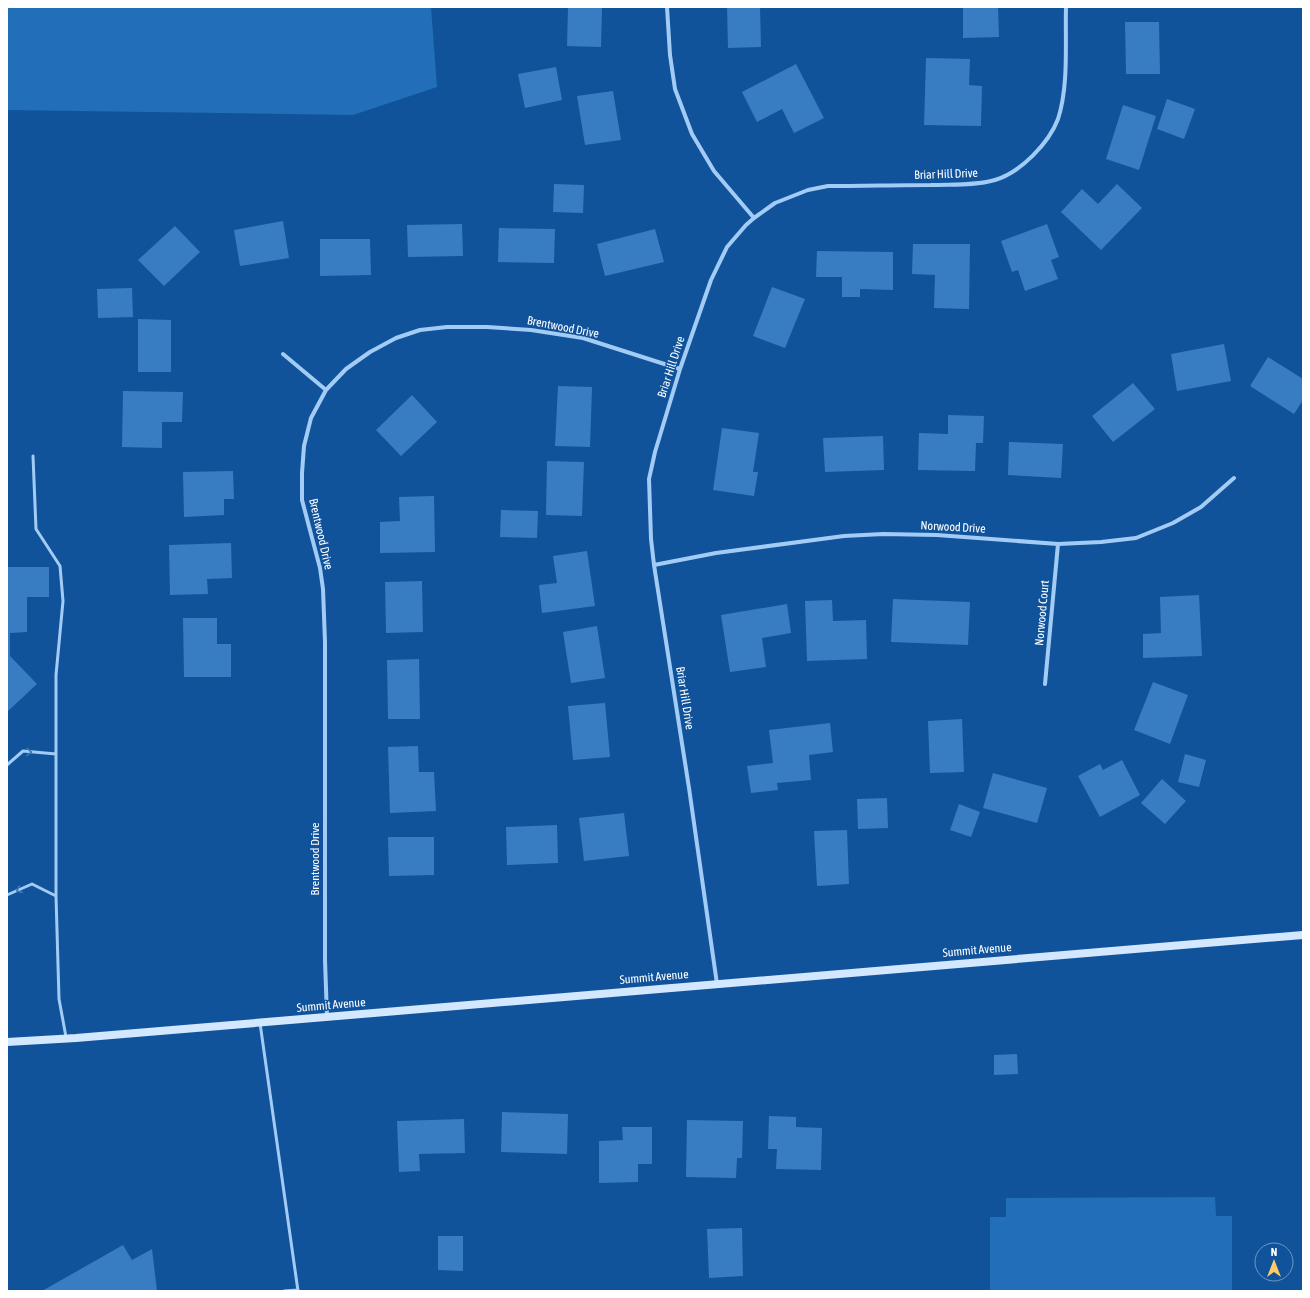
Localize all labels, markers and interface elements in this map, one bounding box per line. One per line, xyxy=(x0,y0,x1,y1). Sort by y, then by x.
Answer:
street label: Briar Hill Drive xyxy=(914,166,978,182)
street label: Brentwood Drive xyxy=(526,313,600,341)
street label: Briar Hill Drive xyxy=(654,335,688,399)
street label: Brentwood Drive xyxy=(306,497,336,571)
street label: Norwood Drive xyxy=(920,518,986,536)
street label: Norwood Court xyxy=(1032,579,1052,646)
street label: Briar Hill Drive xyxy=(673,665,697,731)
one-way arrow xyxy=(26,748,32,756)
street label: Brentwood Drive xyxy=(308,823,322,895)
one-way arrow xyxy=(15,885,23,893)
street label: Summit Avenue xyxy=(942,940,1012,960)
street label: Summit Avenue xyxy=(619,967,689,987)
street label: Summit Avenue xyxy=(296,995,366,1015)
north arrow xyxy=(1254,1242,1294,1282)
text: N xyxy=(1271,1246,1277,1258)

